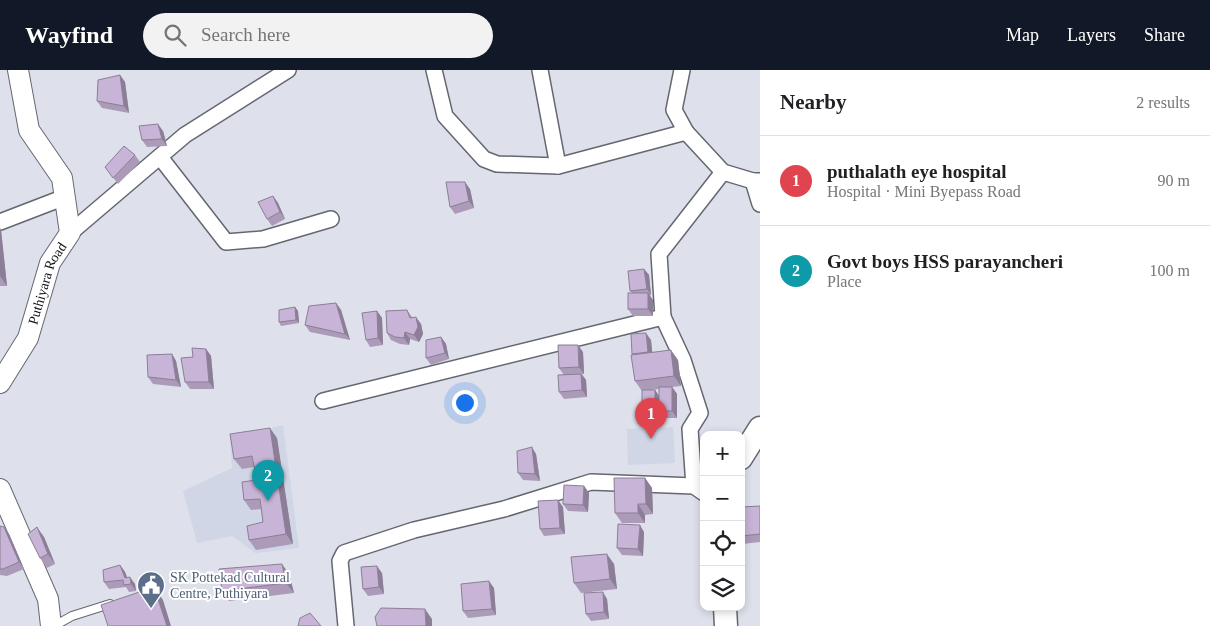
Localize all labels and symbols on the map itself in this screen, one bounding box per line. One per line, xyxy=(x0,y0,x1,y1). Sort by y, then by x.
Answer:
street label: Puthiyara Road xyxy=(25,240,70,326)
your location xyxy=(452,390,478,416)
pin: 1 xyxy=(635,398,667,439)
pin: 2 xyxy=(252,460,284,501)
public building icon: SK Pottekad Cultural Centre, Puthiyara xyxy=(136,570,166,609)
place label: SK Pottekad Cultural Centre, Puthiyara xyxy=(170,570,290,601)

